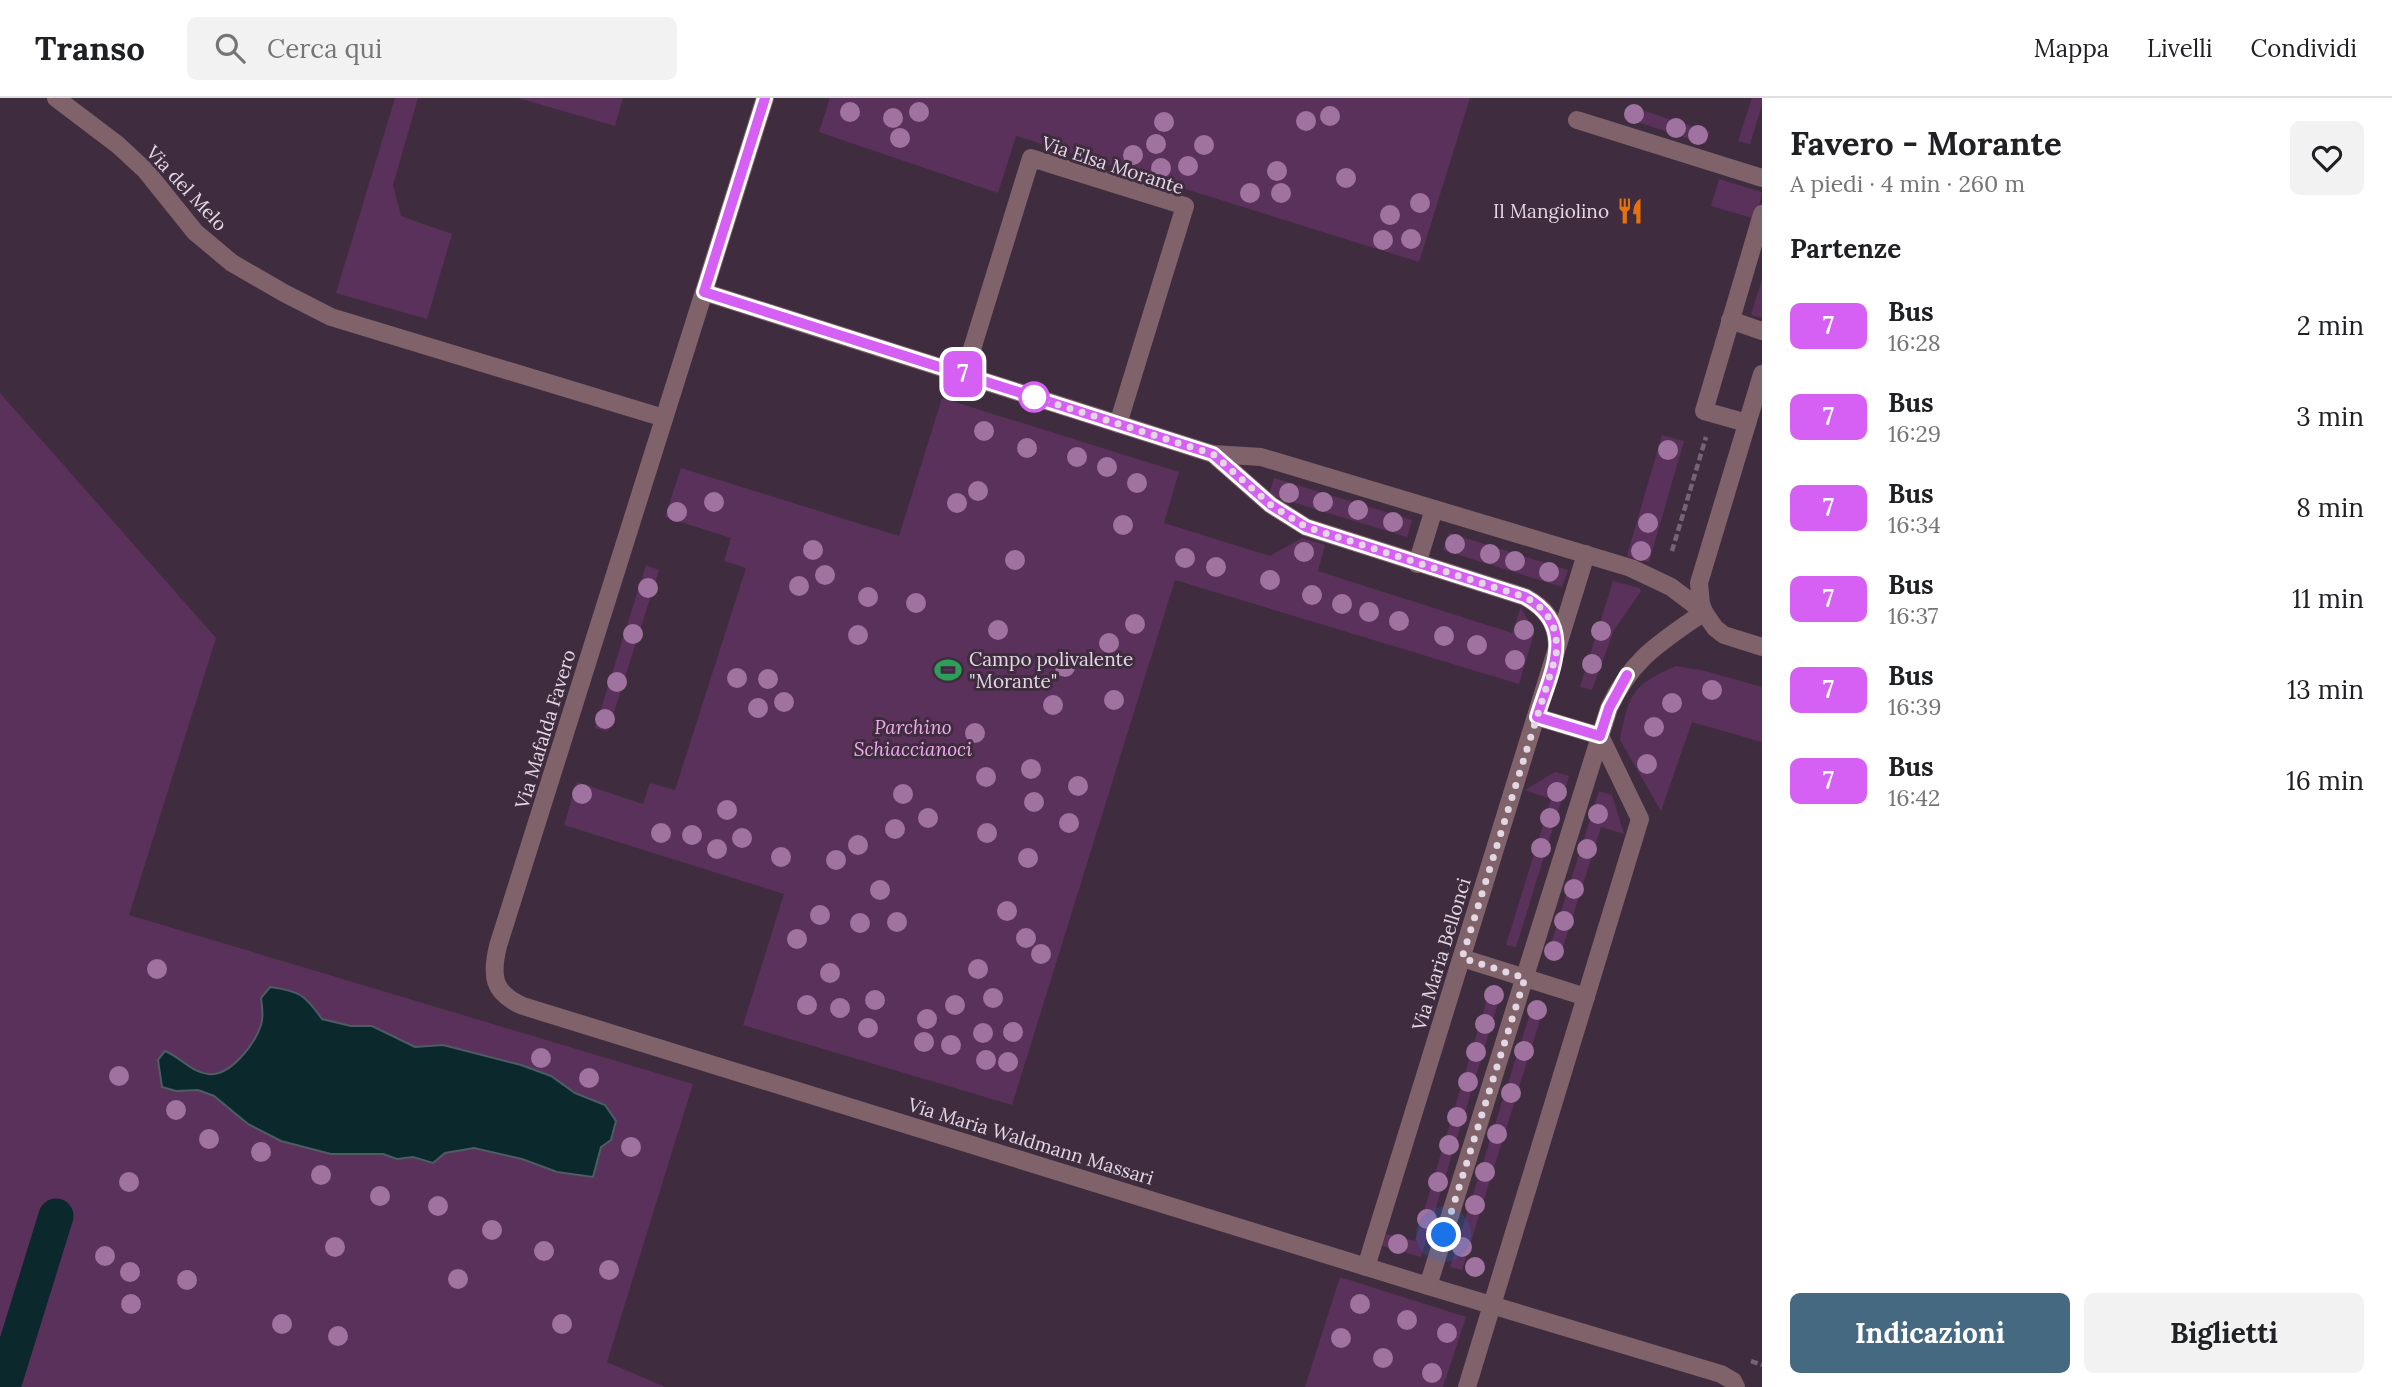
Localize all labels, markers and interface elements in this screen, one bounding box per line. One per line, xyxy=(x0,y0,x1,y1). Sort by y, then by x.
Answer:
search box xyxy=(187,17,677,80)
text: Transo xyxy=(35,27,145,69)
icon: search xyxy=(211,29,249,67)
text: Cerca qui xyxy=(267,32,382,65)
text: Mappa xyxy=(2034,33,2109,64)
text: Livelli xyxy=(2147,33,2213,64)
text: Condividi xyxy=(2251,33,2357,64)
button: heart xyxy=(2290,121,2364,195)
text: Favero - Morante xyxy=(1790,122,2062,164)
street label: Via Elsa Morante xyxy=(1038,130,1187,199)
street label: Via del Melo xyxy=(141,140,233,236)
text: A piedi · 4 min · 260 m xyxy=(1790,169,2025,198)
restaurant icon: Il Mangiolino xyxy=(1615,196,1645,226)
place label: Il Mangiolino xyxy=(1493,199,1609,223)
text: Partenze xyxy=(1790,232,1901,265)
text: Bus xyxy=(1888,295,1934,328)
text: 2 min xyxy=(2297,309,2364,342)
text: 7 xyxy=(1823,310,1834,341)
text: 16:28 xyxy=(1888,328,1941,357)
line badge: 7 xyxy=(940,351,986,397)
text: 7 xyxy=(957,358,969,389)
unlabelled marker xyxy=(1019,382,1049,412)
text: Bus xyxy=(1888,386,1934,419)
text: 3 min xyxy=(2296,400,2364,433)
text: 7 xyxy=(1823,401,1834,432)
text: 16:29 xyxy=(1888,419,1941,448)
text: Bus xyxy=(1888,477,1934,510)
text: 8 min xyxy=(2296,491,2364,524)
text: 7 xyxy=(1823,492,1834,523)
text: 16:34 xyxy=(1888,510,1941,539)
text: Bus xyxy=(1888,568,1934,601)
text: 11 min xyxy=(2292,582,2364,615)
text: 7 xyxy=(1823,583,1834,614)
text: 16:37 xyxy=(1888,601,1938,630)
street label: Via Mafalda Favero xyxy=(509,646,581,813)
place label: Campo polivalente "Morante" xyxy=(969,647,1133,693)
sports icon: Campo polivalente "Morante" xyxy=(933,655,963,685)
text: Bus xyxy=(1888,659,1934,692)
text: 13 min xyxy=(2287,673,2364,706)
text: 7 xyxy=(1823,674,1834,705)
text: 16:39 xyxy=(1888,692,1942,721)
park label: Parchino Schiaccianoci xyxy=(854,715,972,761)
text: Bus xyxy=(1888,750,1934,783)
text: 16 min xyxy=(2286,764,2364,797)
text: 7 xyxy=(1823,765,1834,796)
text: 16:42 xyxy=(1888,783,1940,812)
street label: Via Maria Bellonci xyxy=(1406,875,1476,1034)
street label: Via Maria Waldmann Massari xyxy=(904,1092,1157,1190)
your location xyxy=(1426,1217,1461,1252)
button: Indicazioni xyxy=(1790,1293,2070,1373)
button: Biglietti xyxy=(2084,1293,2364,1373)

